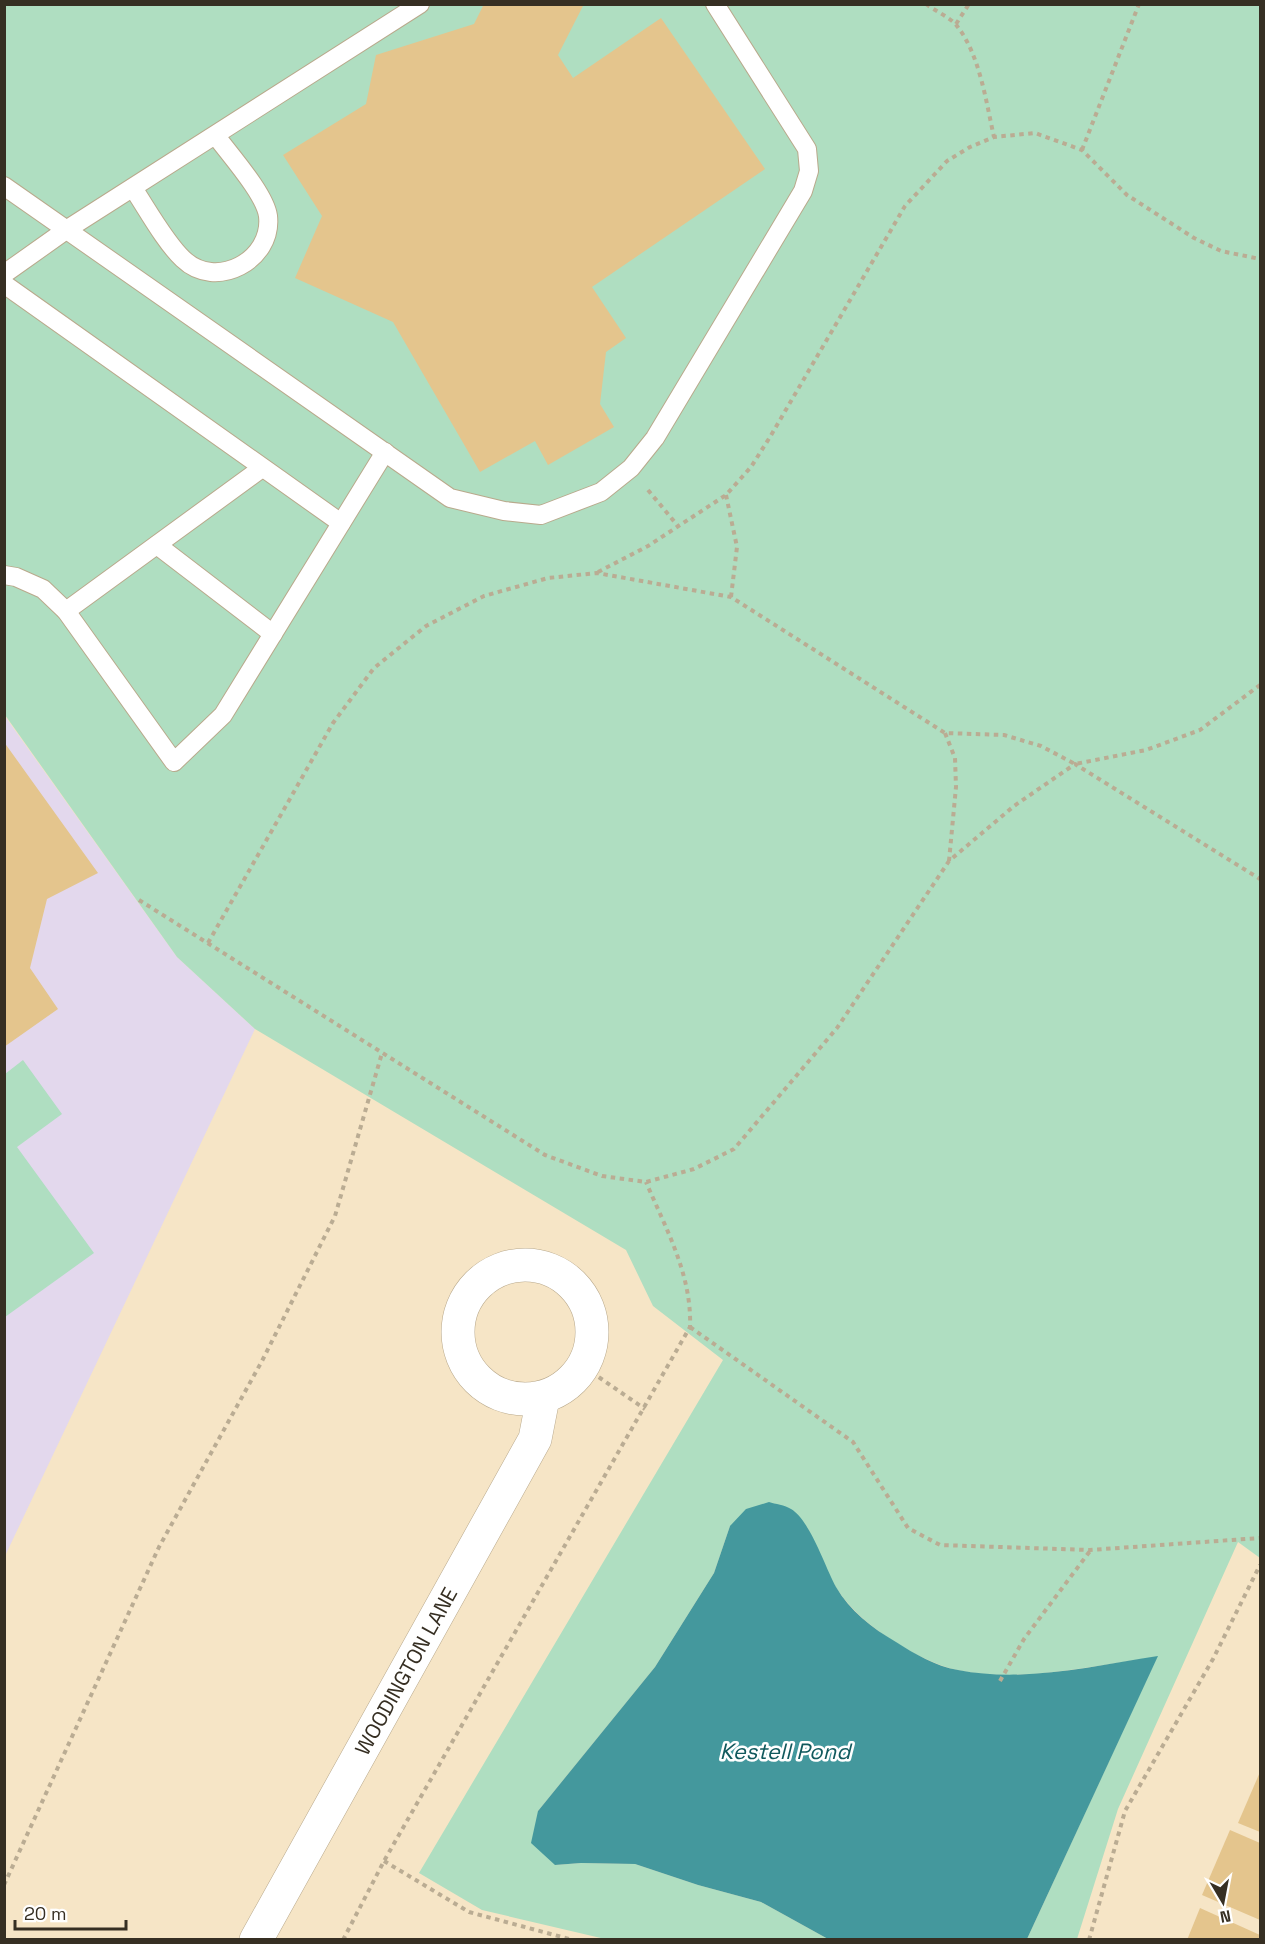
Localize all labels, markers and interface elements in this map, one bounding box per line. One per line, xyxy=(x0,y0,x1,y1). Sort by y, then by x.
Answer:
street label: WOODINGTON LANE xyxy=(349,1582,463,1760)
water label: Kestell Pond xyxy=(720,1737,853,1765)
north arrow xyxy=(1193,1872,1253,1932)
scale bar xyxy=(15,1893,126,1931)
text: 20 m xyxy=(24,1902,67,1925)
text: N xyxy=(1218,1905,1233,1928)

